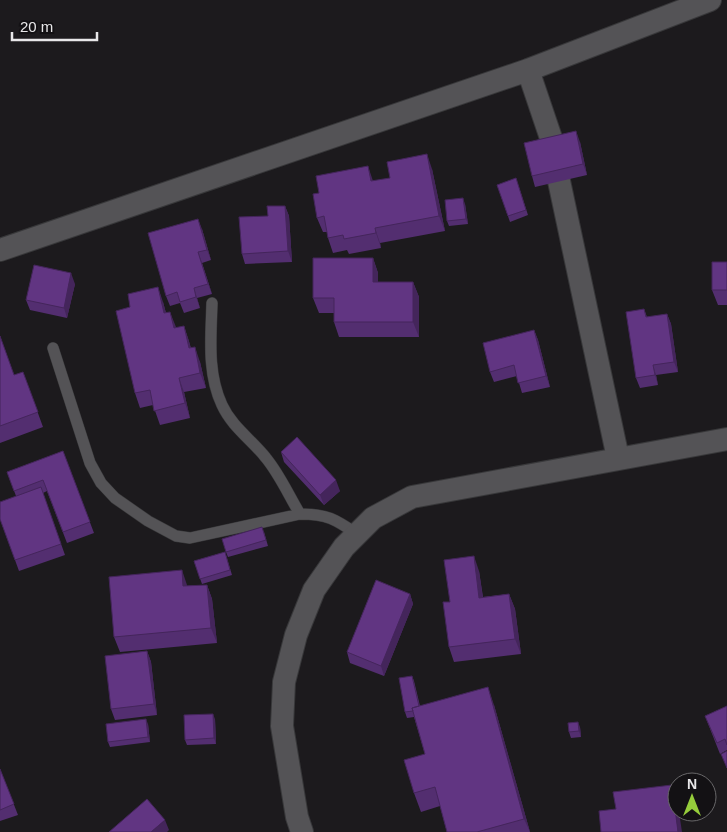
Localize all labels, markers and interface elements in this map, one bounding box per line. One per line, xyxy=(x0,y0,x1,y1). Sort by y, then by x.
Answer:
scale bar xyxy=(12,10,98,42)
text: 20 m xyxy=(20,18,53,35)
north arrow xyxy=(667,772,717,822)
text: N xyxy=(687,776,697,792)

